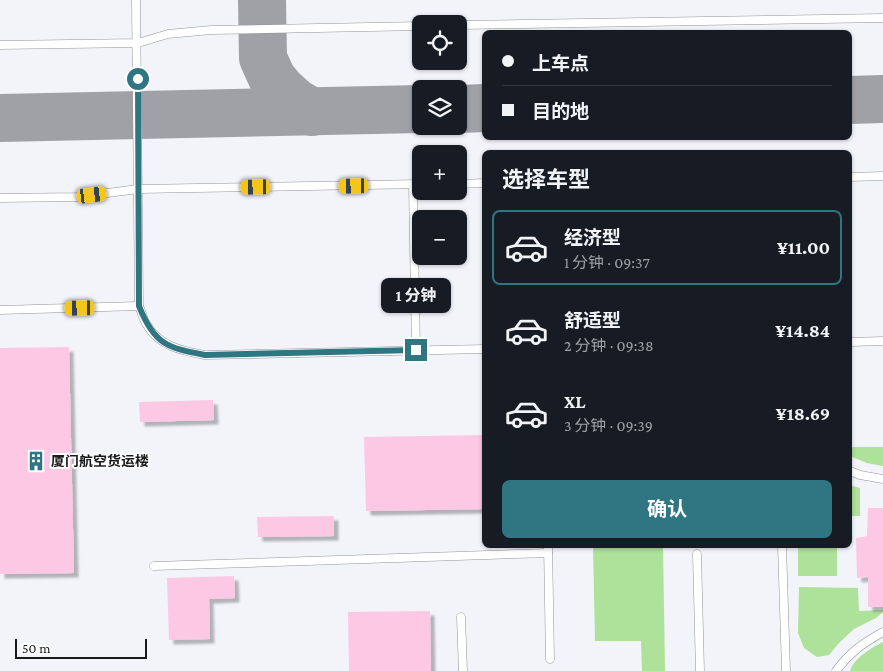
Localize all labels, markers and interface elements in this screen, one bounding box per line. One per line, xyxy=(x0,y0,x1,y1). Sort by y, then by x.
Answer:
map controls xyxy=(412,15,467,265)
button: locate xyxy=(412,15,467,70)
text: 上车点 xyxy=(532,53,589,74)
route start xyxy=(127,68,149,90)
button: layers xyxy=(412,80,467,135)
text: 目的地 xyxy=(532,101,589,122)
button: + xyxy=(412,145,467,200)
text: 选择车型 xyxy=(502,167,590,192)
car xyxy=(338,178,369,194)
car xyxy=(240,179,271,195)
car xyxy=(76,186,107,204)
button: − xyxy=(412,210,467,265)
icon: car xyxy=(504,225,549,270)
text: 经济型 xyxy=(564,227,621,248)
text: ¥11.00 xyxy=(777,237,830,258)
text: 1 分钟 · 09:37 xyxy=(564,254,650,271)
callout: 1 分钟 xyxy=(381,278,451,312)
text: 1 分钟 xyxy=(395,287,437,304)
car xyxy=(64,300,95,316)
icon: car xyxy=(504,308,549,353)
text: 舒适型 xyxy=(564,310,621,331)
text: ¥14.84 xyxy=(775,320,830,341)
text: 2 分钟 · 09:38 xyxy=(564,337,654,354)
route end xyxy=(405,339,427,361)
icon: car xyxy=(504,391,549,436)
text: XL xyxy=(564,391,586,412)
text: ¥18.69 xyxy=(776,403,830,424)
text: 3 分钟 · 09:39 xyxy=(564,417,653,434)
building icon: 厦门航空货运楼 xyxy=(25,450,47,472)
place label: 厦门航空货运楼 xyxy=(51,453,149,469)
button: 确认 xyxy=(502,480,832,538)
scale bar xyxy=(15,636,148,659)
text: 50 m xyxy=(22,640,50,656)

